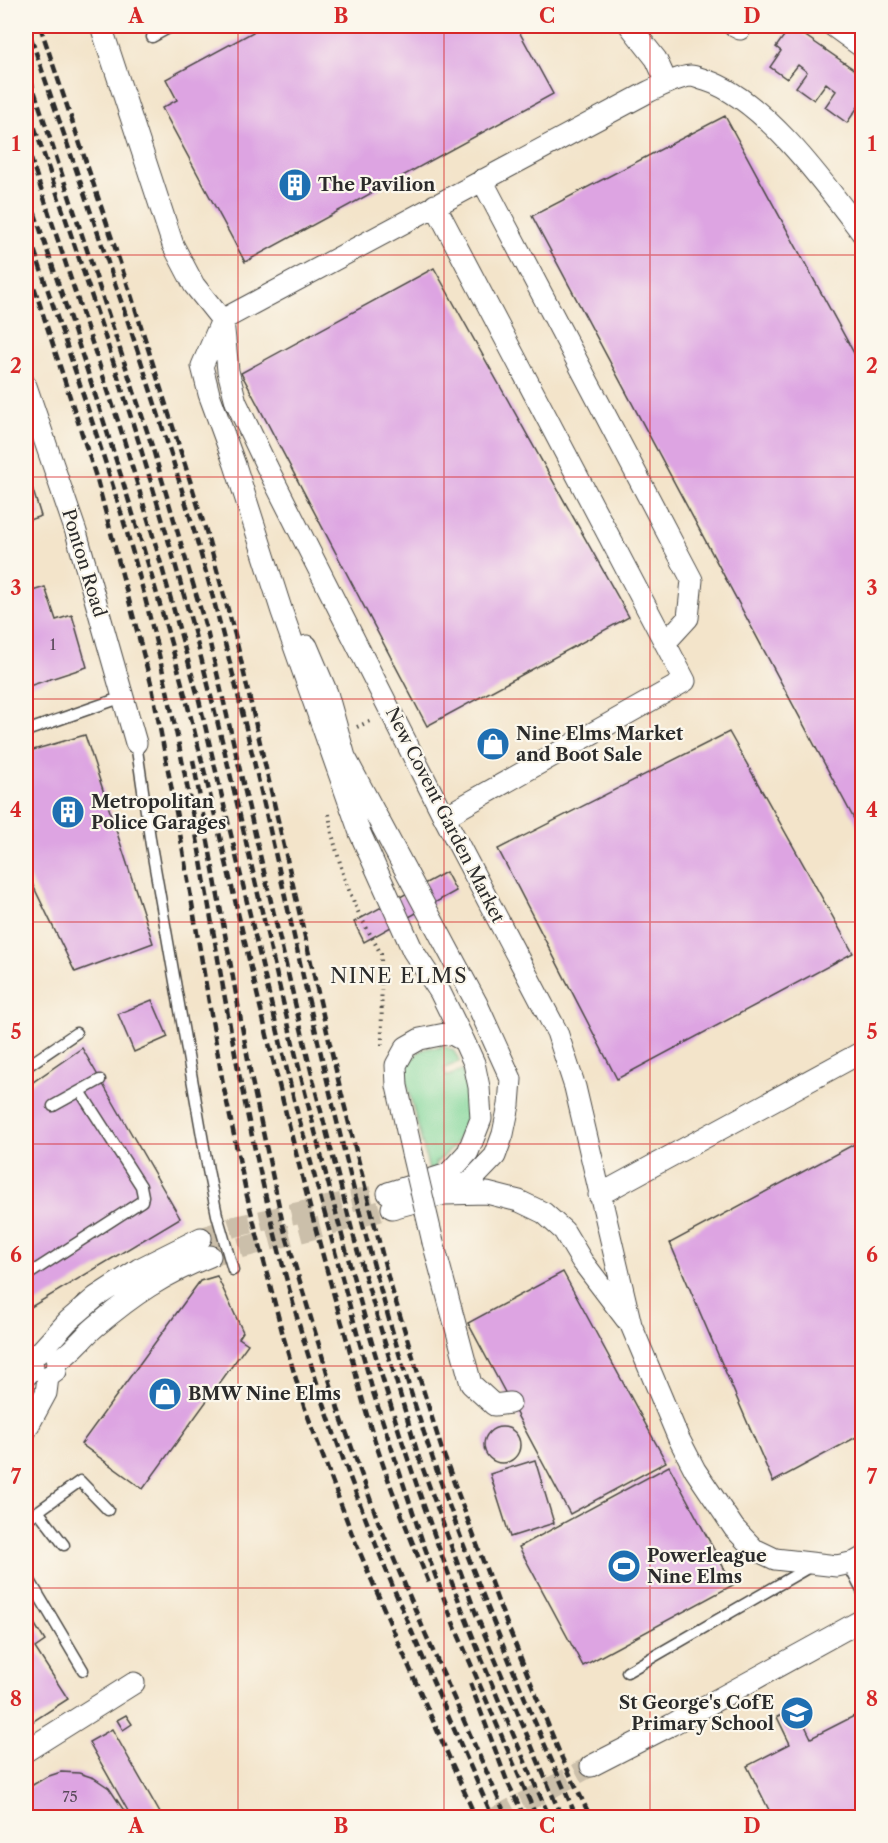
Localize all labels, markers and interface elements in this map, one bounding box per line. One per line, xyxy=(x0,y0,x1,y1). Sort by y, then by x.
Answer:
text: A xyxy=(127,4,144,28)
text: B xyxy=(334,4,349,28)
text: C xyxy=(539,4,555,28)
text: D xyxy=(743,4,761,28)
text: 1 xyxy=(12,132,21,156)
text: 1 xyxy=(868,132,877,156)
building icon: The Pavilion xyxy=(277,167,313,203)
place label: The Pavilion xyxy=(318,174,436,196)
text: 2 xyxy=(10,354,22,378)
text: 2 xyxy=(866,354,878,378)
street label: Ponton Road xyxy=(57,506,111,620)
text: 3 xyxy=(10,576,22,600)
text: 3 xyxy=(866,576,878,600)
house number: 1 xyxy=(50,635,57,654)
street label: New Covent Garden Market xyxy=(381,703,509,927)
place label: Nine Elms Market and Boot Sale xyxy=(516,723,684,766)
shop icon: Nine Elms Market and Boot Sale xyxy=(475,726,511,762)
place label: Metropolitan Police Garages xyxy=(91,791,226,834)
building icon: Metropolitan Police Garages xyxy=(50,794,86,830)
text: 4 xyxy=(10,798,22,822)
text: 4 xyxy=(866,798,878,822)
district label: NINE ELMS xyxy=(330,963,468,988)
text: 5 xyxy=(10,1020,22,1044)
text: 5 xyxy=(866,1020,878,1044)
text: 6 xyxy=(10,1243,22,1267)
text: 6 xyxy=(866,1243,878,1267)
shop icon: BMW Nine Elms xyxy=(147,1376,183,1412)
place label: BMW Nine Elms xyxy=(188,1383,341,1405)
text: 7 xyxy=(11,1465,22,1489)
text: 7 xyxy=(867,1465,878,1489)
place label: Powerleague Nine Elms xyxy=(647,1545,767,1588)
sports icon: Powerleague Nine Elms xyxy=(606,1548,642,1584)
text: 8 xyxy=(10,1687,22,1711)
text: 8 xyxy=(866,1687,878,1711)
place label: St George's CofE Primary School xyxy=(619,1692,774,1735)
school or university icon: St George's CofE Primary School xyxy=(779,1695,815,1731)
house number: 75 xyxy=(62,1787,78,1806)
text: A xyxy=(127,1814,144,1838)
text: B xyxy=(334,1814,349,1838)
text: C xyxy=(539,1814,555,1838)
text: D xyxy=(743,1814,761,1838)

